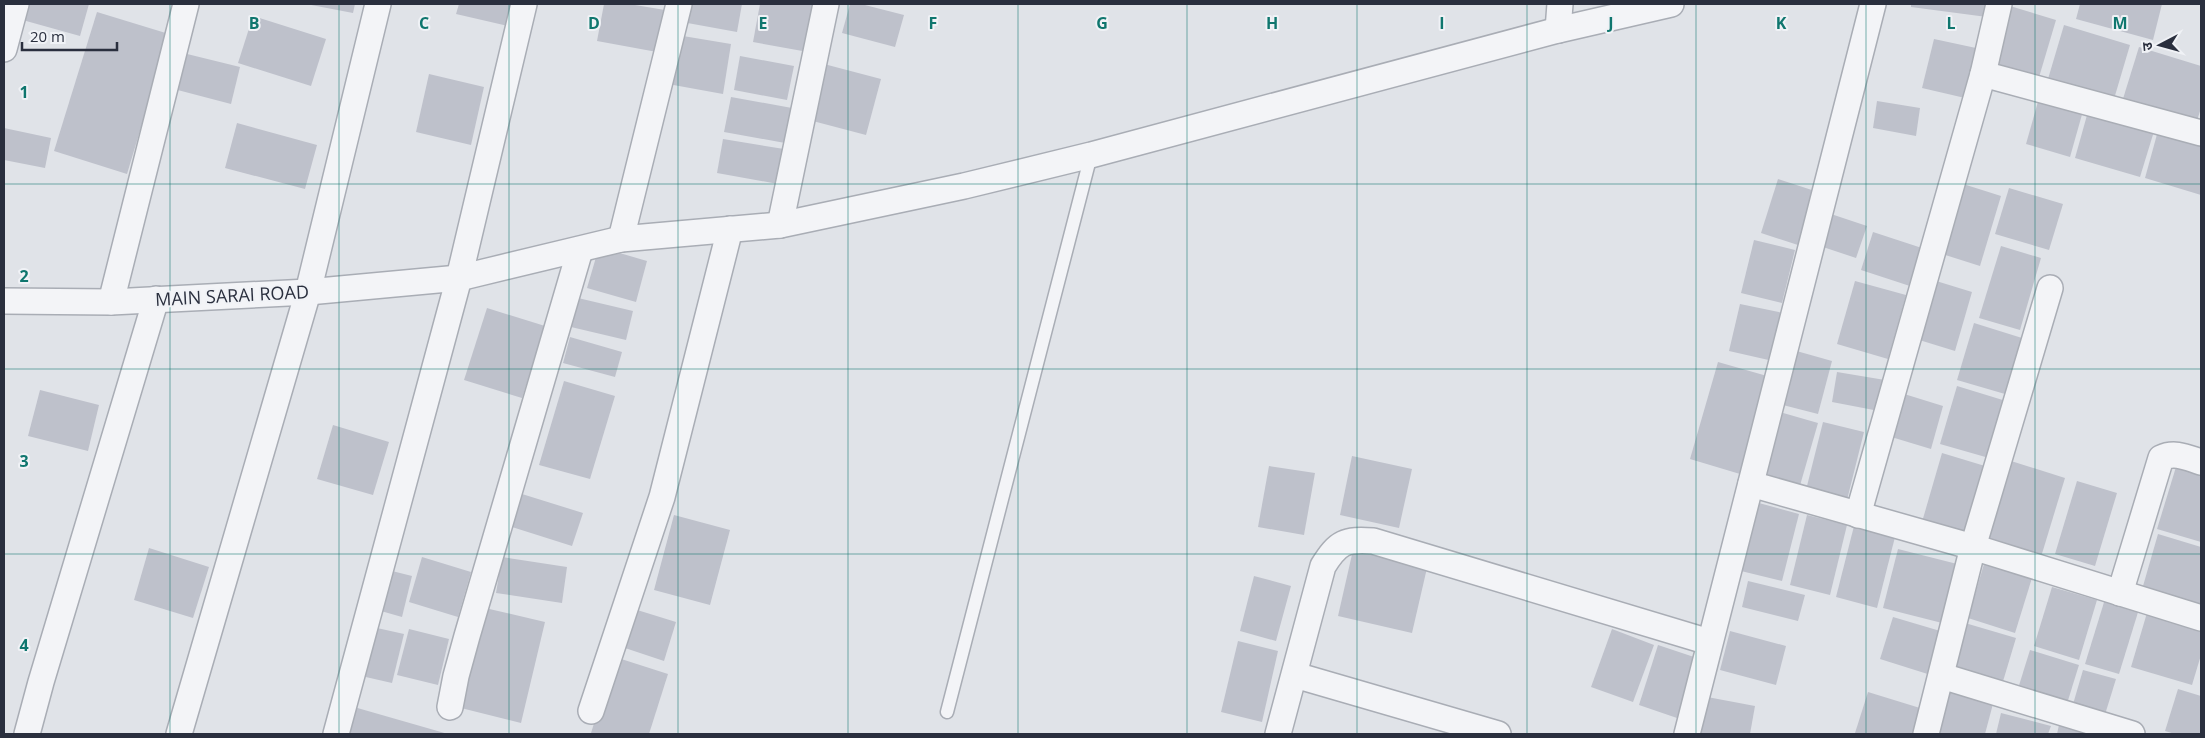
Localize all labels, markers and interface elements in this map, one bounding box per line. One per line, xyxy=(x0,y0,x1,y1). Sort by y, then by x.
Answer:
text: B xyxy=(249,12,259,34)
text: C xyxy=(419,12,429,34)
text: D xyxy=(588,12,600,34)
text: E xyxy=(759,12,768,34)
text: F xyxy=(929,12,937,34)
text: G xyxy=(1096,12,1108,34)
text: H xyxy=(1266,12,1278,34)
text: I xyxy=(1439,12,1445,34)
text: J xyxy=(1606,12,1614,34)
text: K xyxy=(1776,12,1787,34)
text: L xyxy=(1946,12,1956,34)
text: M xyxy=(2112,12,2128,34)
scale bar xyxy=(22,20,118,52)
north arrow xyxy=(2135,20,2185,70)
text: 20 m xyxy=(30,26,65,46)
text: उ xyxy=(2137,41,2156,51)
text: 1 xyxy=(19,81,29,103)
text: 2 xyxy=(19,265,29,287)
street label: MAIN SARAI ROAD xyxy=(155,279,309,311)
text: 3 xyxy=(19,450,29,472)
text: 4 xyxy=(19,634,29,656)

